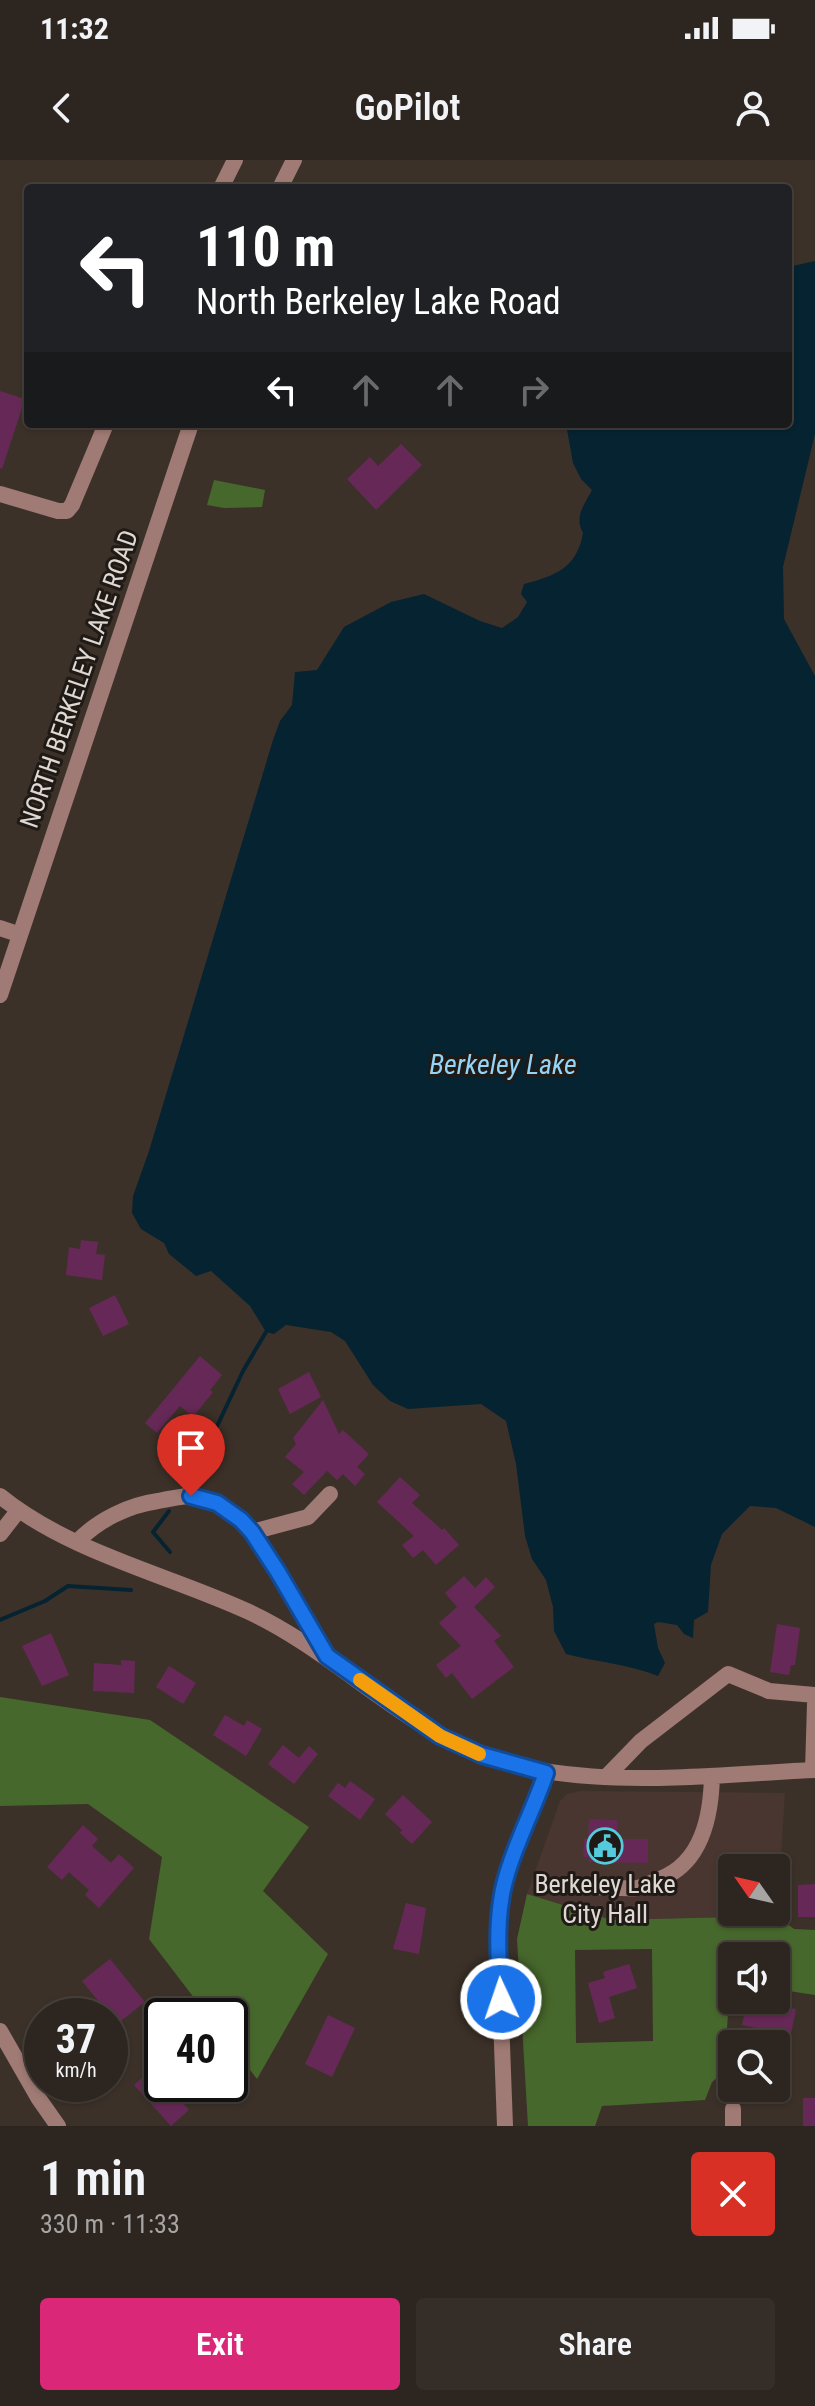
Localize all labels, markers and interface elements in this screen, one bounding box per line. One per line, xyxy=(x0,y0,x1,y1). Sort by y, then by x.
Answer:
text: 11:32 xyxy=(40,11,109,46)
icon: back xyxy=(40,86,84,130)
icon: person xyxy=(731,86,775,130)
text: GoPilot xyxy=(354,87,461,129)
text: 110 m xyxy=(196,214,335,280)
icon: left xyxy=(64,216,168,320)
text: North Berkeley Lake Road xyxy=(196,281,561,323)
icon: left xyxy=(260,368,304,412)
icon: ahead xyxy=(344,368,388,412)
icon: ahead xyxy=(428,368,472,412)
icon: right xyxy=(512,368,556,412)
street label: NORTH BERKELEY LAKE ROAD xyxy=(14,526,144,832)
water label: Berkeley Lake xyxy=(429,1048,577,1081)
pin xyxy=(157,1414,225,1496)
icon: arrive xyxy=(169,1426,213,1470)
public building icon: Berkeley Lake City Hall xyxy=(586,1827,624,1865)
north arrow xyxy=(718,1854,790,1926)
map controls xyxy=(718,1854,790,2102)
place label: Berkeley Lake City Hall xyxy=(534,1869,676,1929)
button: sound xyxy=(718,1942,790,2014)
position arrow xyxy=(459,1957,543,2041)
speed limit sign: 40 xyxy=(144,1998,248,2102)
text: 37 xyxy=(56,2016,96,2063)
button: search xyxy=(718,2030,790,2102)
text: km/h xyxy=(55,2058,97,2082)
text: 1 min xyxy=(40,2150,146,2207)
button: close xyxy=(691,2152,775,2236)
text: 330 m · 11:33 xyxy=(40,2209,180,2239)
button: Exit xyxy=(40,2298,400,2390)
button: Share xyxy=(416,2298,775,2390)

